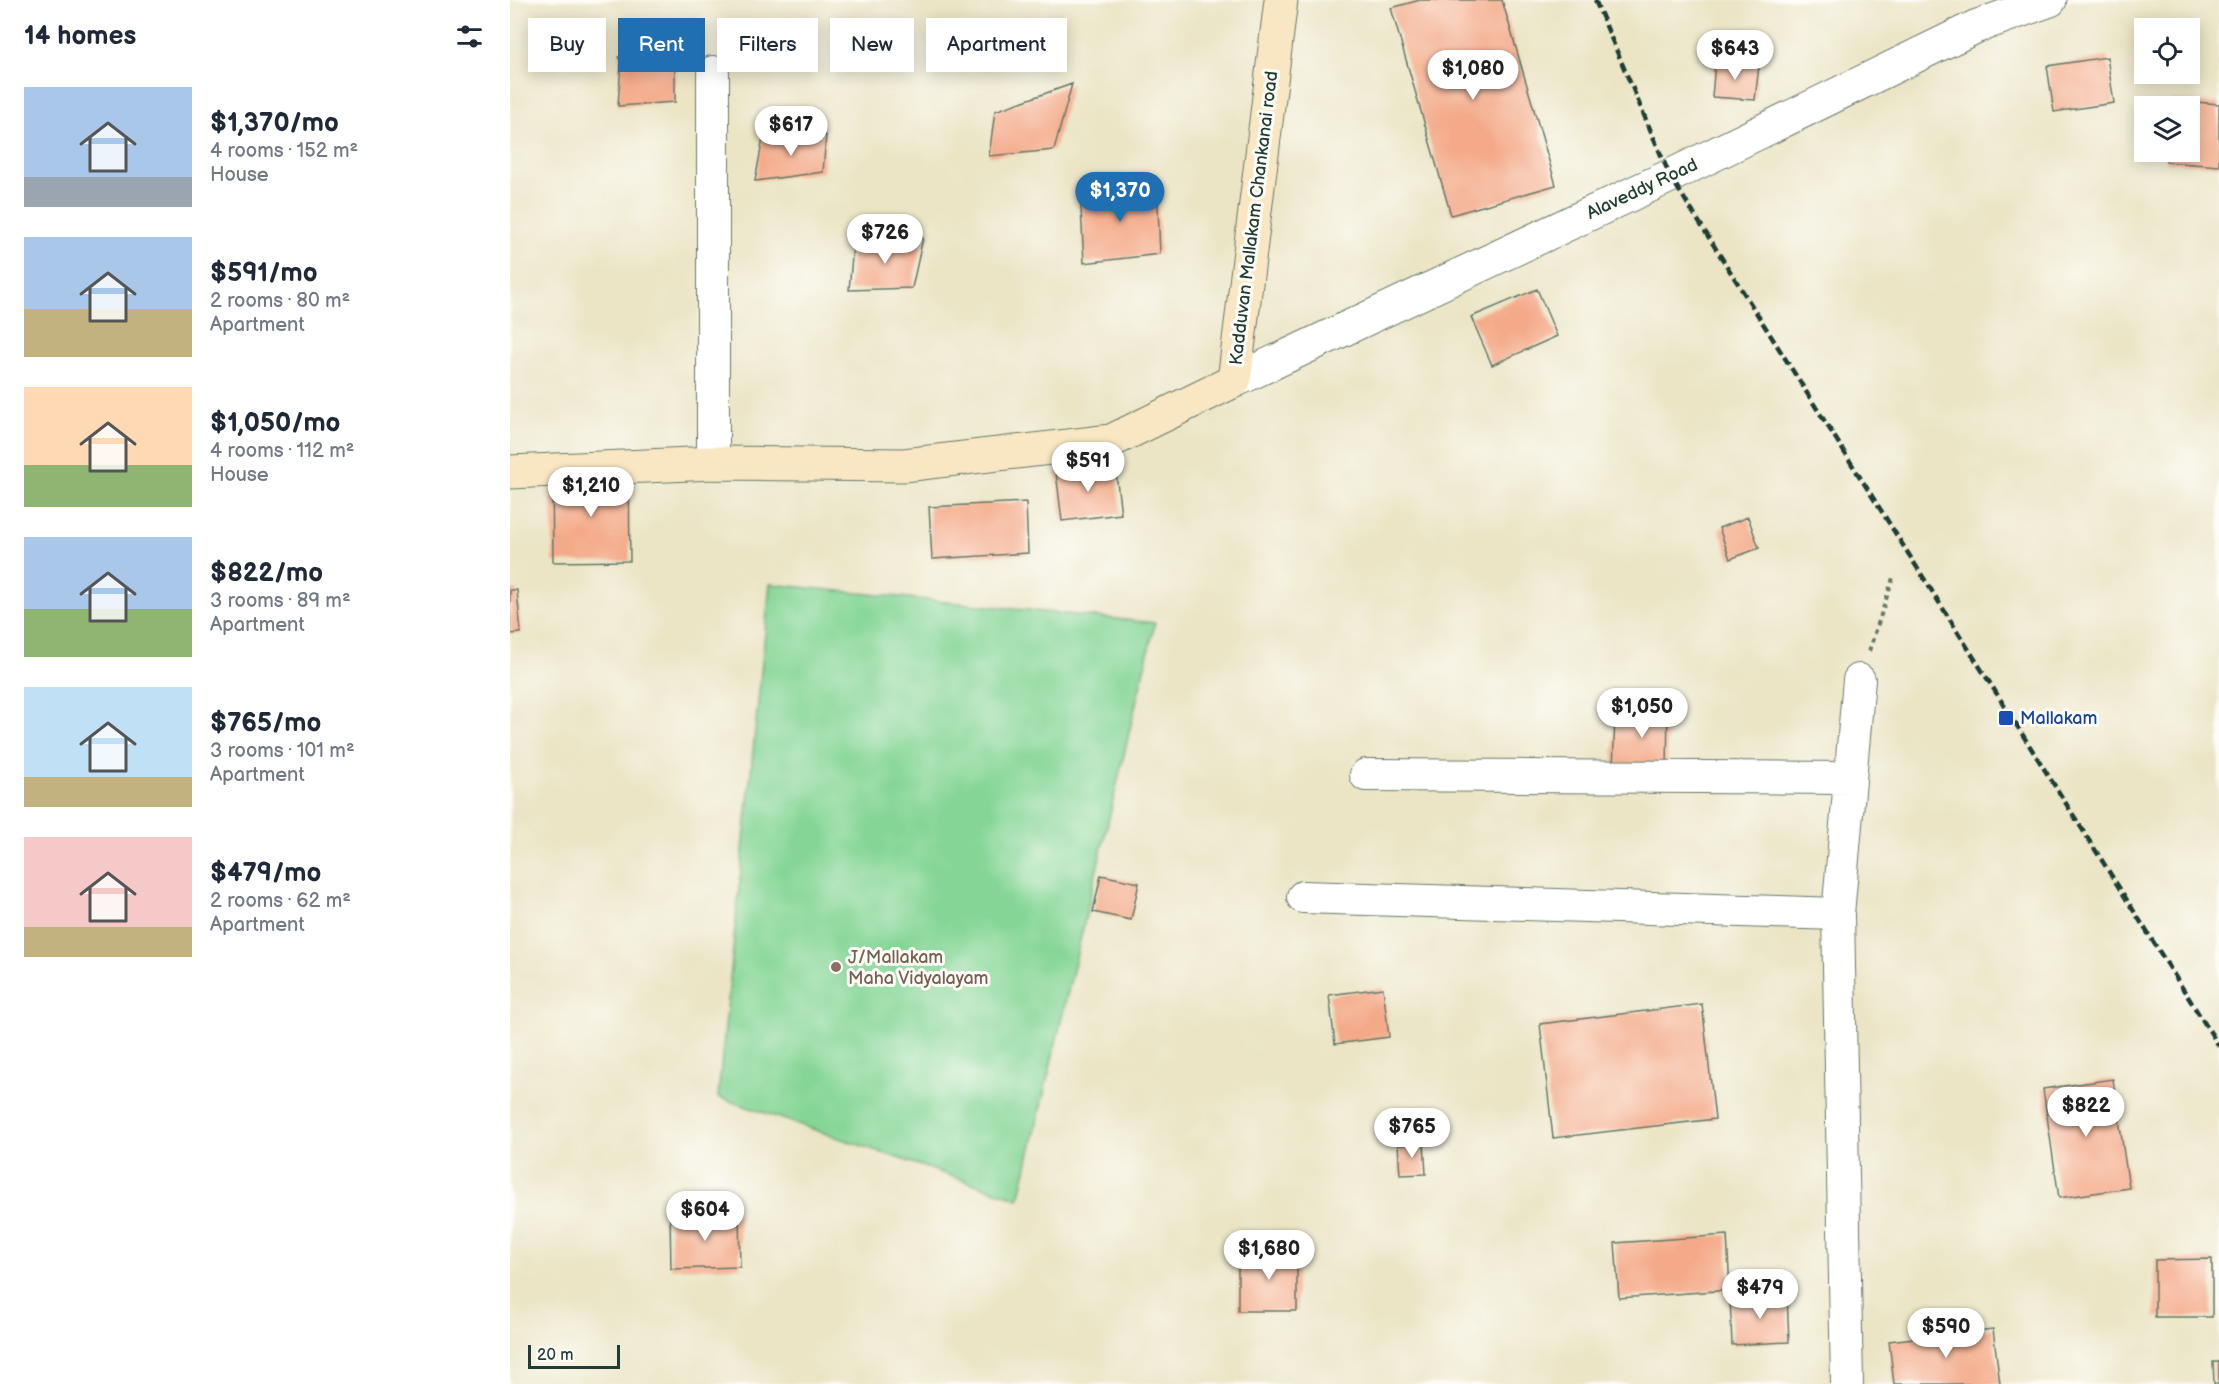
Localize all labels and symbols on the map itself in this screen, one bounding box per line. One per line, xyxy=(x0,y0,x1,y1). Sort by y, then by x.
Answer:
pin: $643 xyxy=(1699,30,1771,81)
pin: $1,080 xyxy=(1424,50,1522,101)
street label: Kadduvan Mallakam Chankanai road xyxy=(1226,70,1282,366)
pin: $617 xyxy=(755,106,827,157)
street label: Alaveddy Road xyxy=(1583,154,1701,224)
pin: $1,370 xyxy=(1071,172,1169,223)
pin: $726 xyxy=(849,214,921,265)
pin: $591 xyxy=(1052,442,1124,493)
pin: $1,210 xyxy=(542,467,640,518)
pin: $1,050 xyxy=(1593,688,1691,739)
place label: Mallakam xyxy=(2020,708,2097,729)
marker: Mallakam xyxy=(1997,709,2015,727)
place label: J/Mallakam Maha Vidyalayam xyxy=(848,947,988,989)
marker: J/Mallakam Maha Vidyalayam xyxy=(829,960,843,974)
pin: $822 xyxy=(2050,1087,2122,1138)
pin: $765 xyxy=(1376,1108,1448,1159)
pin: $604 xyxy=(669,1191,741,1242)
pin: $1,680 xyxy=(1220,1230,1318,1281)
pin: $479 xyxy=(1724,1269,1796,1320)
pin: $590 xyxy=(1910,1308,1982,1359)
scale bar xyxy=(528,1342,620,1370)

